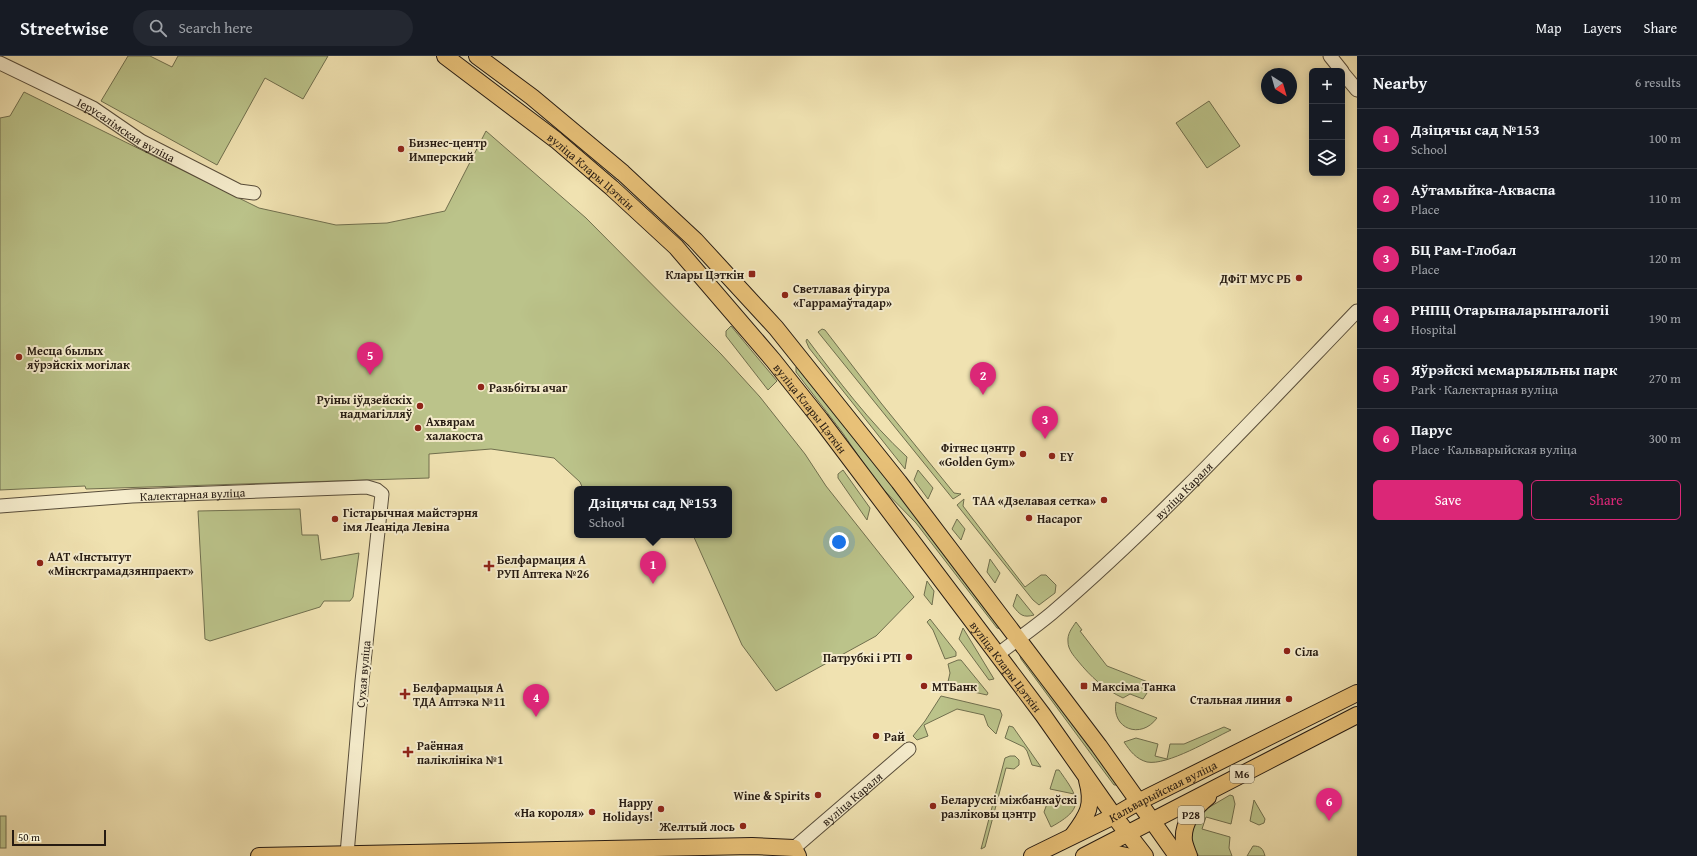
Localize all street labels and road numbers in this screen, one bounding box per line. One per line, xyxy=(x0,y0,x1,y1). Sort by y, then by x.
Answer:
street label: Іерусалімская вуліца xyxy=(75,93,179,166)
street label: вуліца Клары Цэткін xyxy=(544,128,638,213)
street label: вуліца Клары Цэткін xyxy=(770,359,851,457)
street label: вуліца Караля xyxy=(1151,458,1216,523)
street label: Калектарная вуліца xyxy=(140,483,246,504)
street label: вуліца Клары Цэткін xyxy=(966,617,1046,715)
street label: Сухая вуліца xyxy=(352,639,374,708)
street label: Кальварыйская вуліца xyxy=(1106,756,1220,826)
road number: М6 xyxy=(1230,765,1254,783)
street label: вуліца Караля xyxy=(818,767,886,829)
road number: Р28 xyxy=(1178,806,1204,824)

